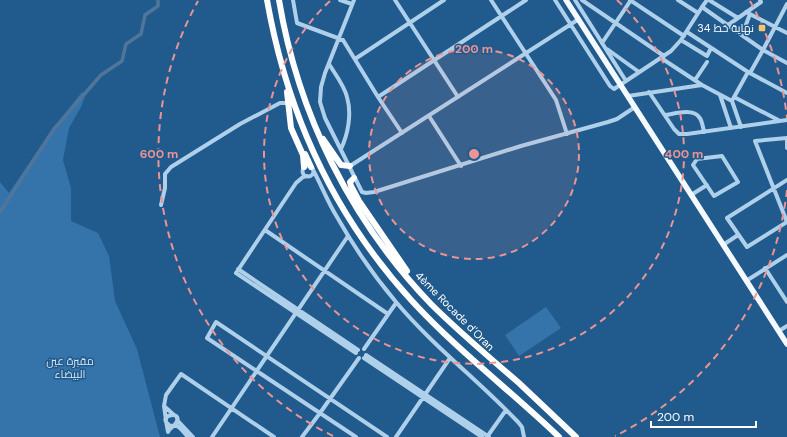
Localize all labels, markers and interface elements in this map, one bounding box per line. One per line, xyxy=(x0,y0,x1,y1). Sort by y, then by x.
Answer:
place label: نهاية خط 34 xyxy=(697,21,754,35)
marker: نهاية خط 34 xyxy=(757,23,767,33)
text: 200 m xyxy=(455,41,493,57)
text: 600 m xyxy=(140,146,178,162)
text: 400 m xyxy=(665,146,703,162)
centre of rings xyxy=(467,147,481,161)
street label: 4ème Rocade d'Oran xyxy=(412,268,498,354)
park label: مقبرة عين البيضاء xyxy=(46,354,94,381)
scale bar xyxy=(651,403,756,429)
text: 200 m xyxy=(657,409,694,425)

